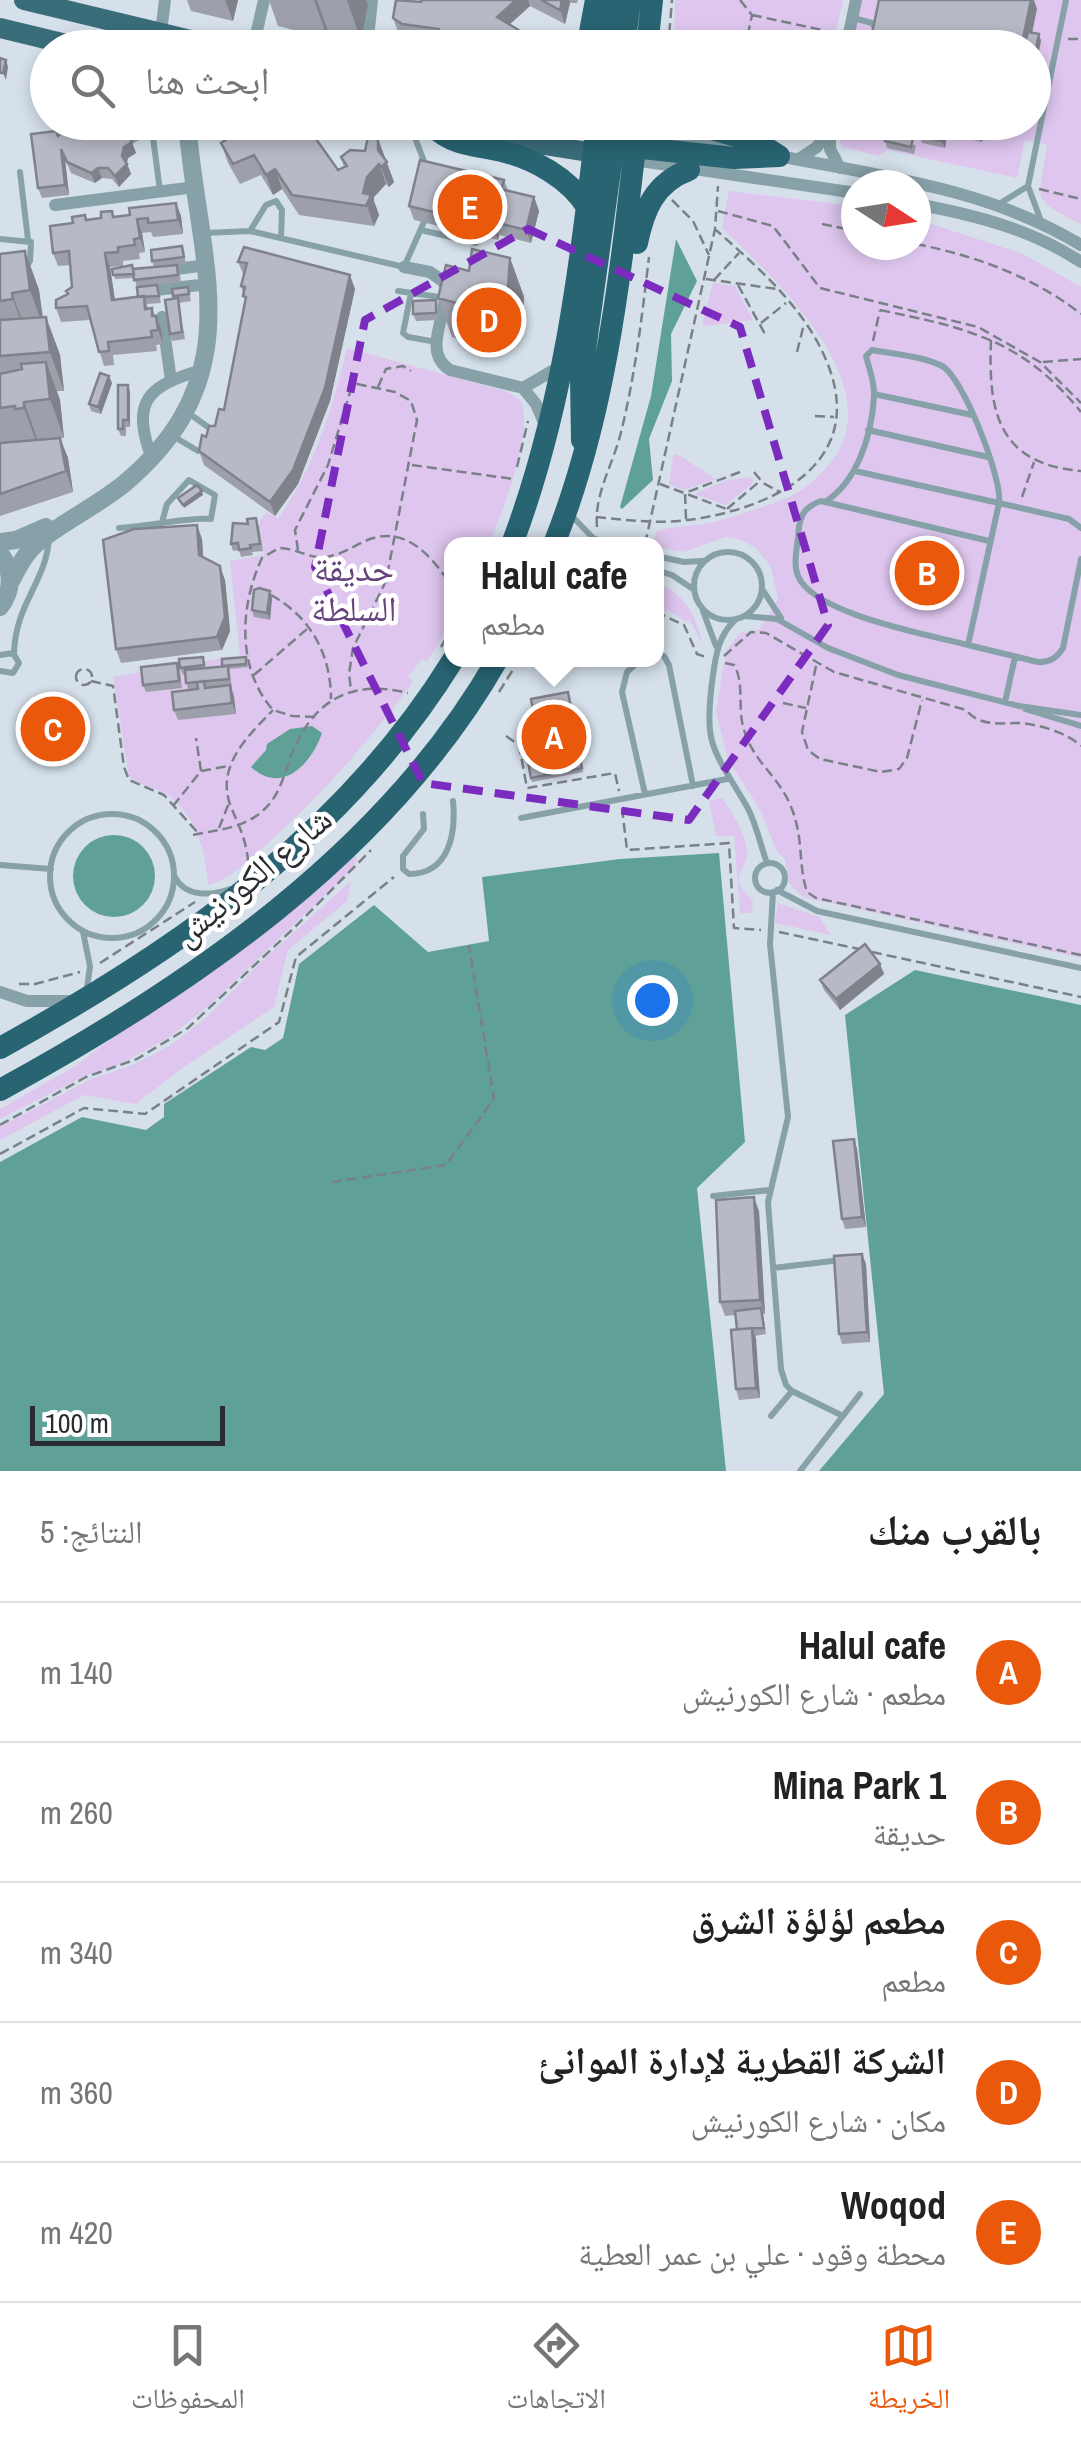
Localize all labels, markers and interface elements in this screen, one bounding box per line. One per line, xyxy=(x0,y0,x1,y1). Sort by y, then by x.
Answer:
search box xyxy=(30,30,1051,140)
text: ابحث هنا xyxy=(145,55,270,106)
icon: search xyxy=(65,58,120,113)
pin: E xyxy=(438,170,502,244)
north arrow xyxy=(841,170,931,260)
pin: D xyxy=(456,282,522,358)
pin: B xyxy=(894,536,960,610)
popup xyxy=(444,537,664,667)
park label: حديقة السلطة xyxy=(311,545,397,632)
text: Halul cafe xyxy=(480,550,628,601)
text: مطعم xyxy=(480,602,545,645)
pin: C xyxy=(20,692,86,766)
pin: A xyxy=(522,700,586,774)
street label: شارع الكورنيش xyxy=(163,796,341,956)
your location xyxy=(627,975,678,1026)
scale bar xyxy=(30,1401,225,1446)
text: 100 m xyxy=(45,1404,109,1442)
text: بالقرب منك xyxy=(867,1502,1041,1558)
text: النتائج: 5 xyxy=(40,1510,143,1553)
text: Halul cafe xyxy=(799,1620,946,1671)
text: 140 m xyxy=(40,1651,113,1694)
text: A xyxy=(999,1651,1018,1694)
text: مطعم · شارع الكورنيش xyxy=(682,1672,946,1715)
text: Mina Park 1 xyxy=(773,1760,946,1811)
text: 260 m xyxy=(40,1791,113,1834)
text: B xyxy=(999,1791,1018,1834)
text: حديقة xyxy=(873,1812,946,1855)
text: مطعم لؤلؤة الشرق xyxy=(691,1895,946,1946)
text: 340 m xyxy=(40,1931,113,1974)
text: C xyxy=(999,1931,1018,1974)
text: مطعم xyxy=(881,1959,946,2002)
text: الشركة القطرية لإدارة الموانئ xyxy=(538,2035,946,2086)
text: 360 m xyxy=(40,2071,113,2114)
text: D xyxy=(999,2071,1018,2114)
text: مكان · شارع الكورنيش xyxy=(691,2099,946,2142)
text: Woqod xyxy=(841,2180,946,2231)
text: 420 m xyxy=(40,2211,113,2254)
text: E xyxy=(1000,2211,1017,2254)
text: محطة وقود · علي بن عمر العطية xyxy=(578,2232,946,2275)
tab: المحفوظات xyxy=(131,2318,245,2426)
tab: الاتجاهات xyxy=(507,2318,606,2426)
tab: الخريطة xyxy=(868,2318,950,2426)

